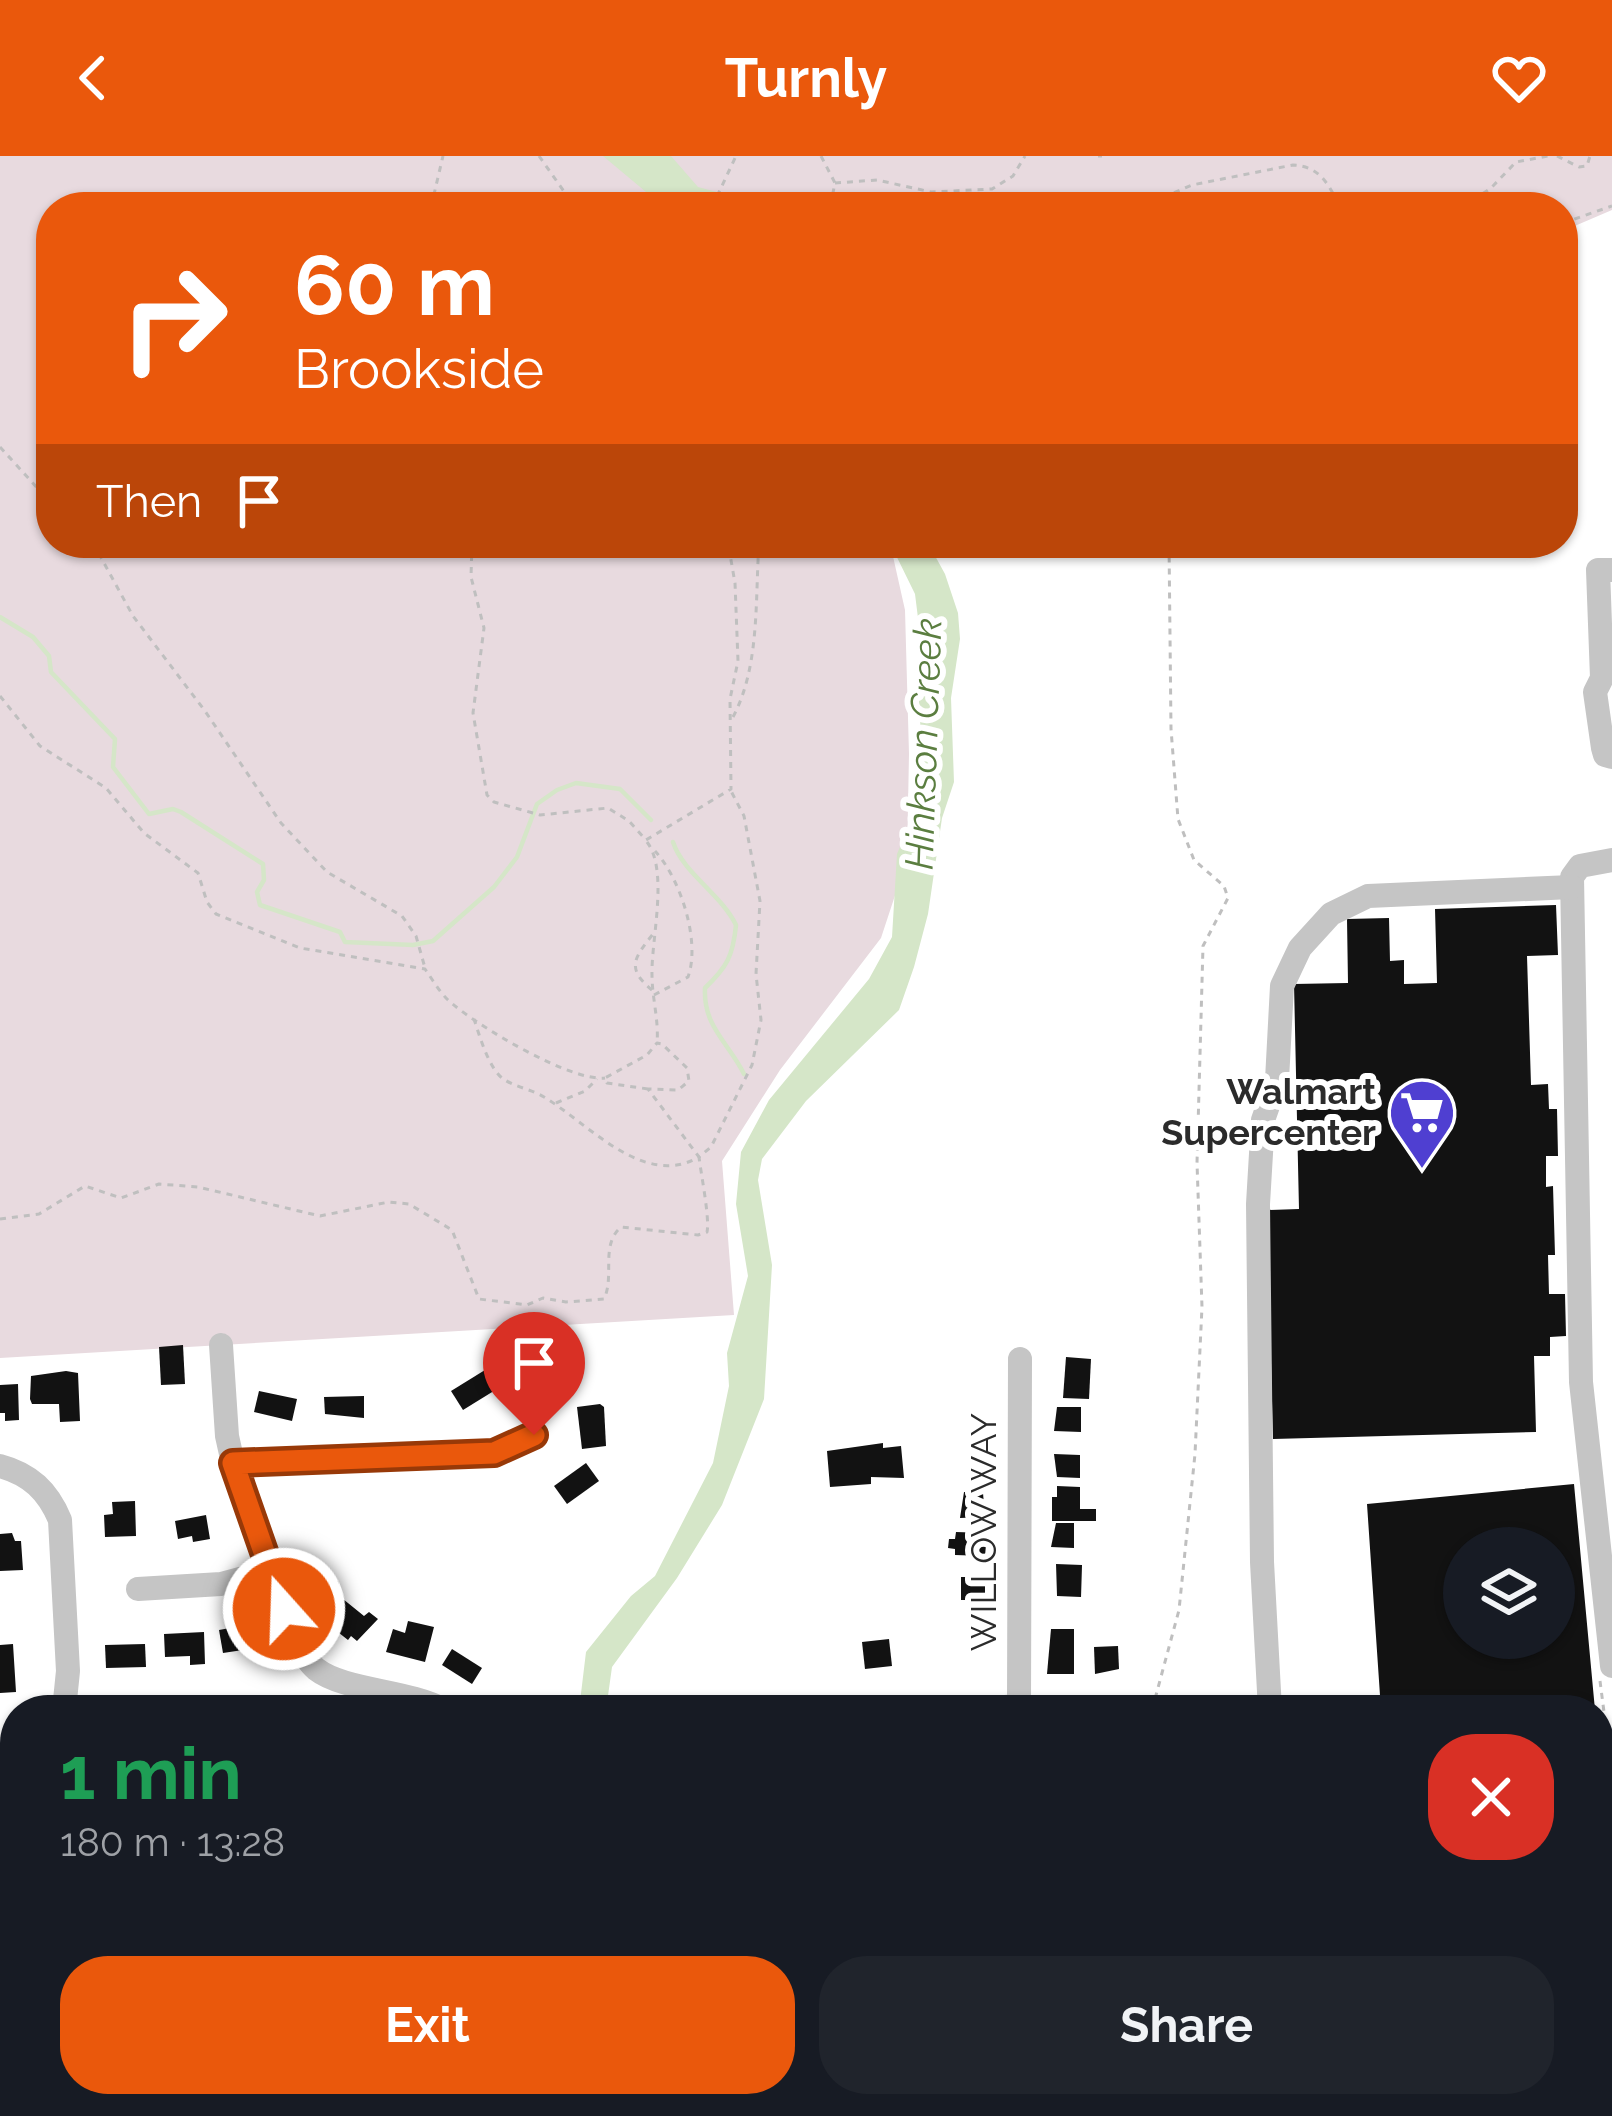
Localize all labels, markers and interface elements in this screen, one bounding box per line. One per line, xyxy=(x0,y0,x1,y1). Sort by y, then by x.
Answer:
icon: back xyxy=(60,45,126,111)
icon: heart xyxy=(1486,45,1552,111)
text: Turnly xyxy=(725,46,887,110)
text: 60 m xyxy=(294,236,495,335)
icon: right xyxy=(96,240,252,396)
text: Brookside xyxy=(294,337,544,401)
icon: arrive xyxy=(226,468,292,534)
text: Then xyxy=(96,475,202,528)
water label: Hinkson Creek xyxy=(896,617,950,871)
place label: Walmart Supercenter xyxy=(1161,1070,1376,1153)
supermarket icon: Walmart Supercenter xyxy=(1387,1077,1457,1171)
pin xyxy=(483,1312,585,1435)
icon: arrive xyxy=(501,1330,567,1396)
street label: WILLOW WAY xyxy=(962,1413,1004,1651)
map controls xyxy=(1443,1527,1575,1659)
button: layers xyxy=(1443,1527,1575,1659)
position arrow xyxy=(221,1546,347,1672)
text: 1 min xyxy=(60,1731,242,1816)
button: close xyxy=(1428,1734,1554,1860)
text: 180 m · 13:28 xyxy=(60,1819,285,1865)
button: Exit xyxy=(60,1956,795,2094)
button: Share xyxy=(819,1956,1554,2094)

